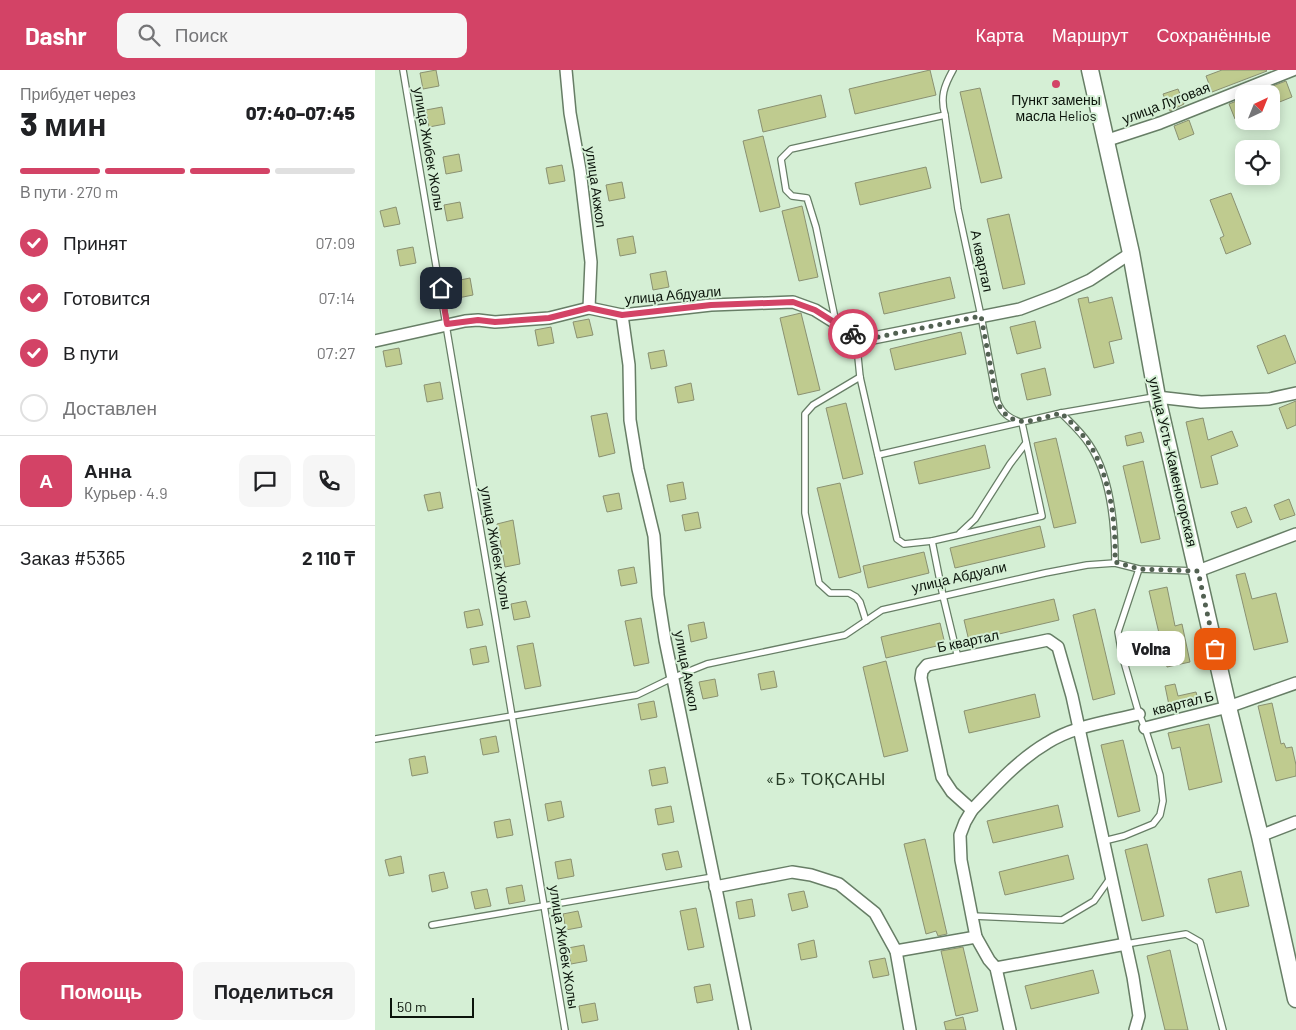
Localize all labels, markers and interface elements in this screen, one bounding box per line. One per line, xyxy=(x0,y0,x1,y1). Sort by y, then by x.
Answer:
search box xyxy=(117,13,467,58)
text: Dashr xyxy=(25,21,87,50)
icon: search xyxy=(135,21,163,49)
text: Поиск xyxy=(175,23,227,46)
text: Карта xyxy=(976,24,1024,46)
text: Маршрут xyxy=(1052,24,1128,46)
text: Сохранённые xyxy=(1156,24,1271,46)
marker: Пункт замены масла Helios xyxy=(1050,78,1062,90)
street label: улица Луговая xyxy=(1119,78,1212,127)
text: Прибудет через xyxy=(20,84,136,103)
north arrow xyxy=(1235,85,1280,130)
map controls xyxy=(1235,85,1280,185)
street label: улица Жибек Жолы xyxy=(410,86,449,212)
place label: Пункт замены масла Helios xyxy=(1011,91,1101,124)
text: 07:40–07:45 xyxy=(246,101,355,124)
text: 3 мин xyxy=(20,104,107,142)
button: locate xyxy=(1235,140,1280,185)
street label: улица Акжол xyxy=(582,145,611,229)
text: В пути · 270 m xyxy=(20,182,118,201)
street label: А квартал xyxy=(968,228,997,293)
icon: check xyxy=(20,229,48,257)
text: Принят xyxy=(63,231,127,254)
text: 07:09 xyxy=(316,233,355,252)
pin xyxy=(420,267,462,309)
icon: home xyxy=(427,274,455,302)
street label: улица Абдуали xyxy=(624,282,722,307)
icon: check xyxy=(20,284,48,312)
text: Готовится xyxy=(63,286,150,309)
text: 07:14 xyxy=(319,288,355,307)
courier xyxy=(828,309,878,359)
icon: bike xyxy=(839,320,867,348)
icon: check xyxy=(20,339,48,367)
text: В пути xyxy=(63,341,119,364)
text: 07:27 xyxy=(317,343,355,362)
street label: улица Усть-Каменогорская xyxy=(1146,375,1201,548)
text: Доставлен xyxy=(63,396,157,419)
button: chat xyxy=(239,455,291,507)
button: phone xyxy=(303,455,355,507)
text: Анна xyxy=(84,459,131,482)
text: А xyxy=(39,469,53,492)
text: Курьер · 4.9 xyxy=(84,483,168,502)
street label: улица Жибек Жолы xyxy=(477,485,516,611)
text: Заказ #5365 xyxy=(20,546,125,569)
text: 2 110 ₸ xyxy=(302,546,355,569)
street label: улица Абдуали xyxy=(910,557,1008,596)
street label: Б квартал xyxy=(935,626,1000,655)
pin xyxy=(1194,628,1236,670)
street label: улица Акжол xyxy=(671,629,704,713)
callout: Volna xyxy=(1117,632,1185,666)
icon: bag xyxy=(1201,635,1229,663)
text: Volna xyxy=(1131,639,1171,658)
street label: квартал Б xyxy=(1150,687,1215,718)
district label: «Б» ТОҚСАНЫ xyxy=(766,769,886,788)
street label: улица Жибек Жолы xyxy=(546,884,583,1010)
button: Помощь xyxy=(20,962,183,1020)
button: Поделиться xyxy=(193,962,355,1020)
scale bar xyxy=(390,995,474,1018)
text: 50 m xyxy=(397,998,426,1015)

